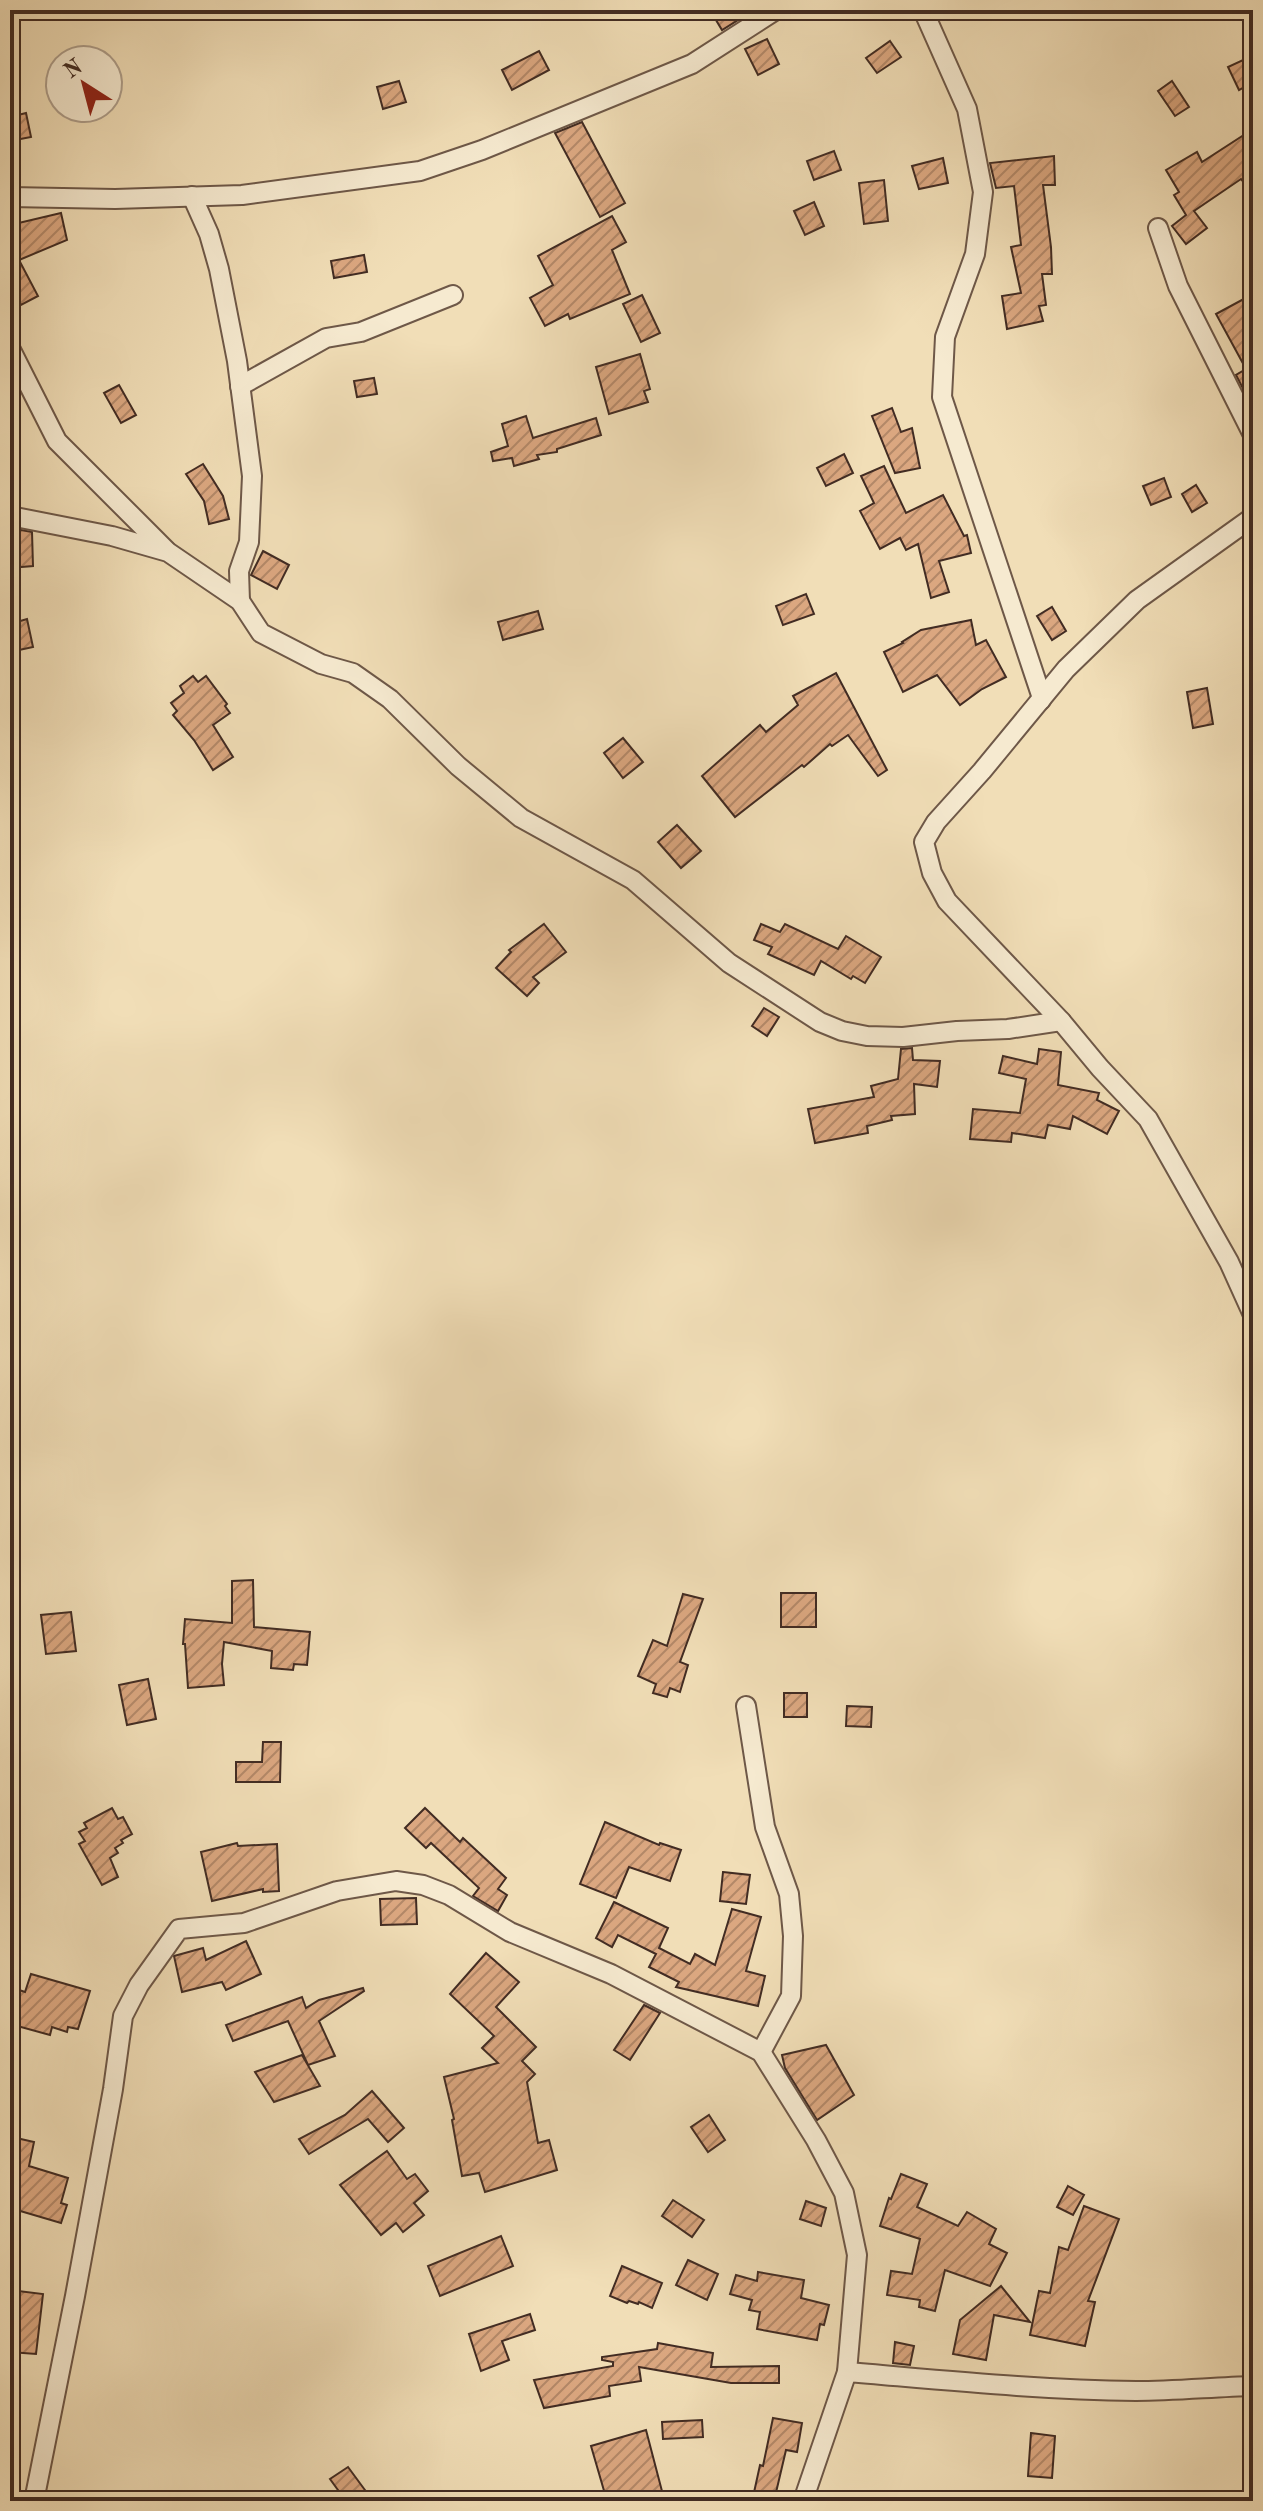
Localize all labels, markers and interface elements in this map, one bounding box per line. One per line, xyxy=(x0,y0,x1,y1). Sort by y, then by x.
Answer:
north arrow xyxy=(44,44,124,124)
text: N xyxy=(60,55,87,83)

